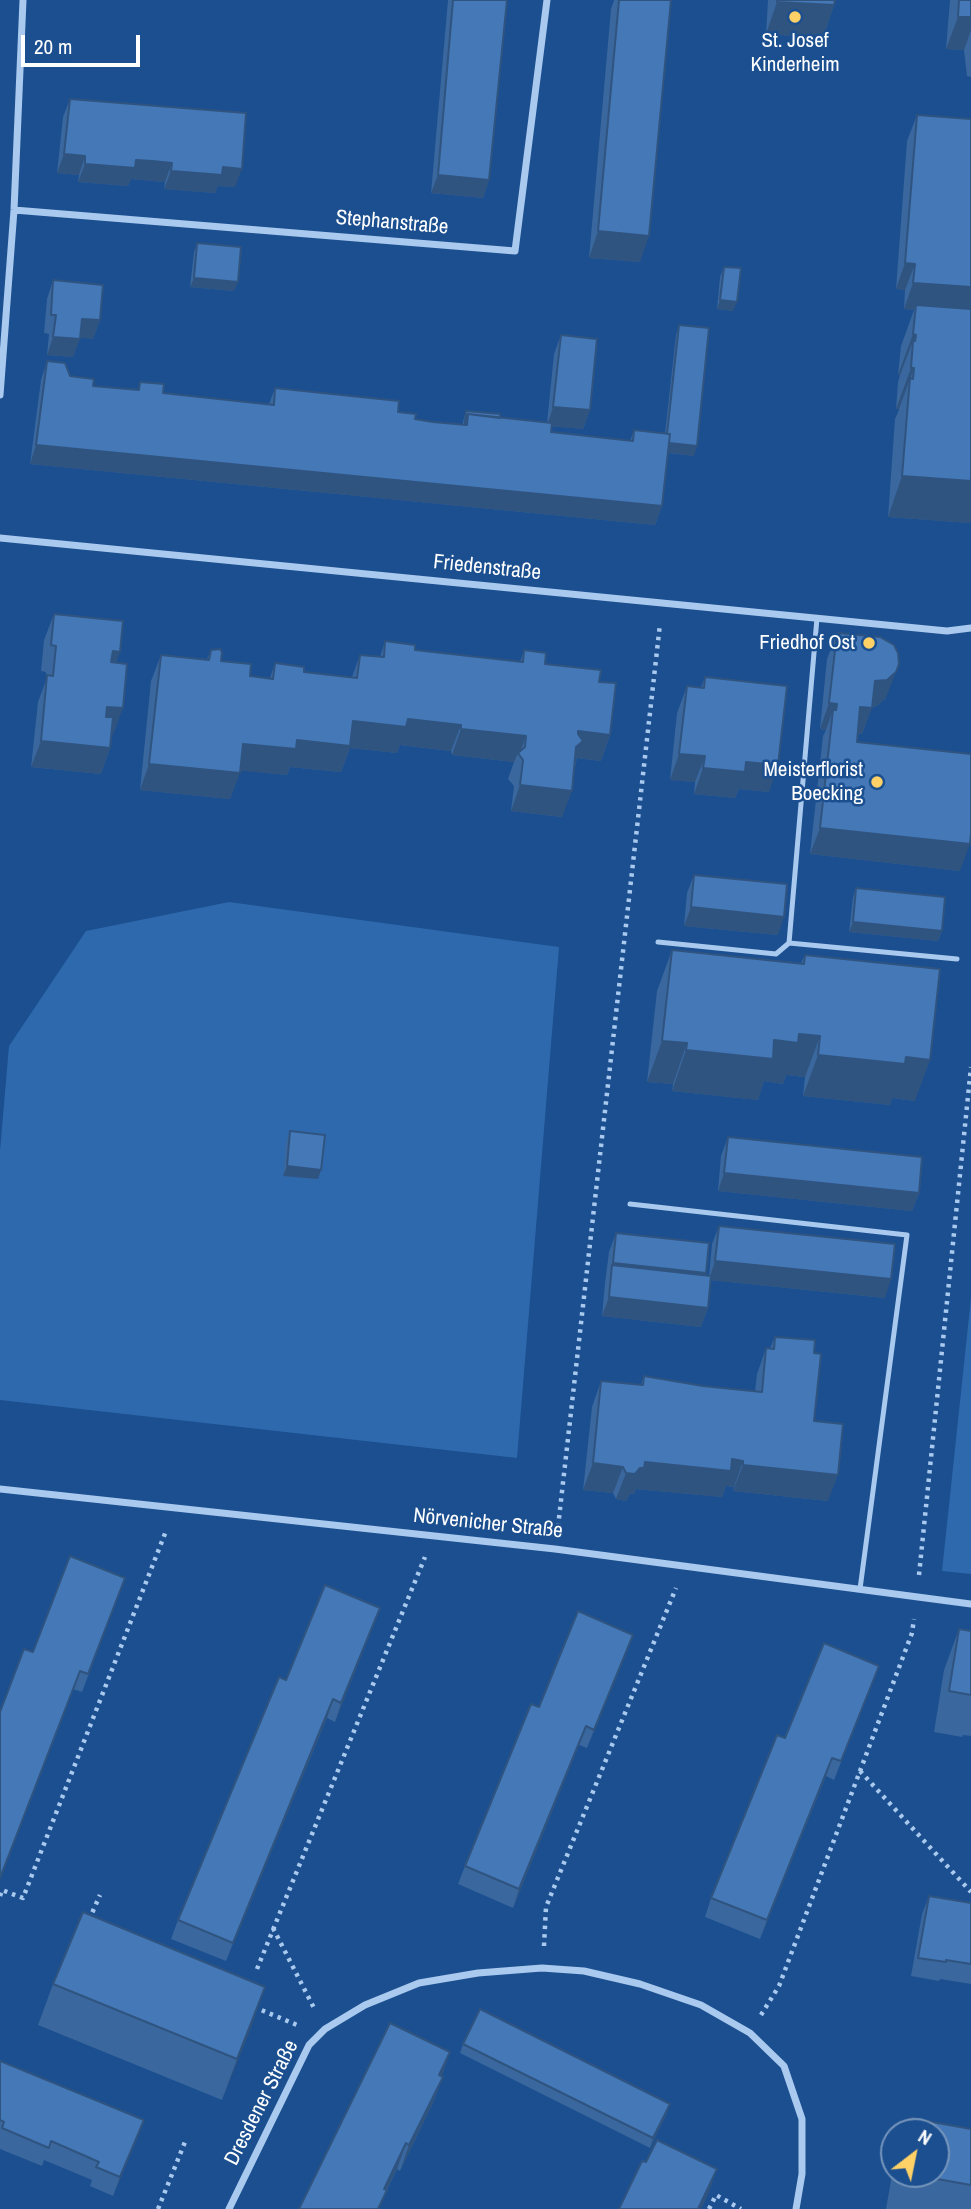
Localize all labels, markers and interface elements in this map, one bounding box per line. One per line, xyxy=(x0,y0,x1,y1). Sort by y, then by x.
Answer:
marker: St. Josef Kinderheim xyxy=(787,9,803,25)
scale bar xyxy=(24,21,144,65)
place label: St. Josef Kinderheim xyxy=(750,28,840,78)
text: 20 m xyxy=(34,32,72,61)
street label: Stephanstraße xyxy=(335,206,449,240)
street label: Friedenstraße xyxy=(432,550,542,586)
place label: Friedhof Ost xyxy=(759,630,855,656)
marker: Friedhof Ost xyxy=(861,635,877,651)
place label: Meisterflorist Boecking xyxy=(763,757,863,807)
marker: Meisterflorist Boecking xyxy=(869,774,885,790)
street label: Nörvenicher Straße xyxy=(412,1504,564,1544)
street label: Dresdener Straße xyxy=(220,2036,304,2170)
north arrow xyxy=(880,2118,950,2188)
text: N xyxy=(913,2123,937,2151)

